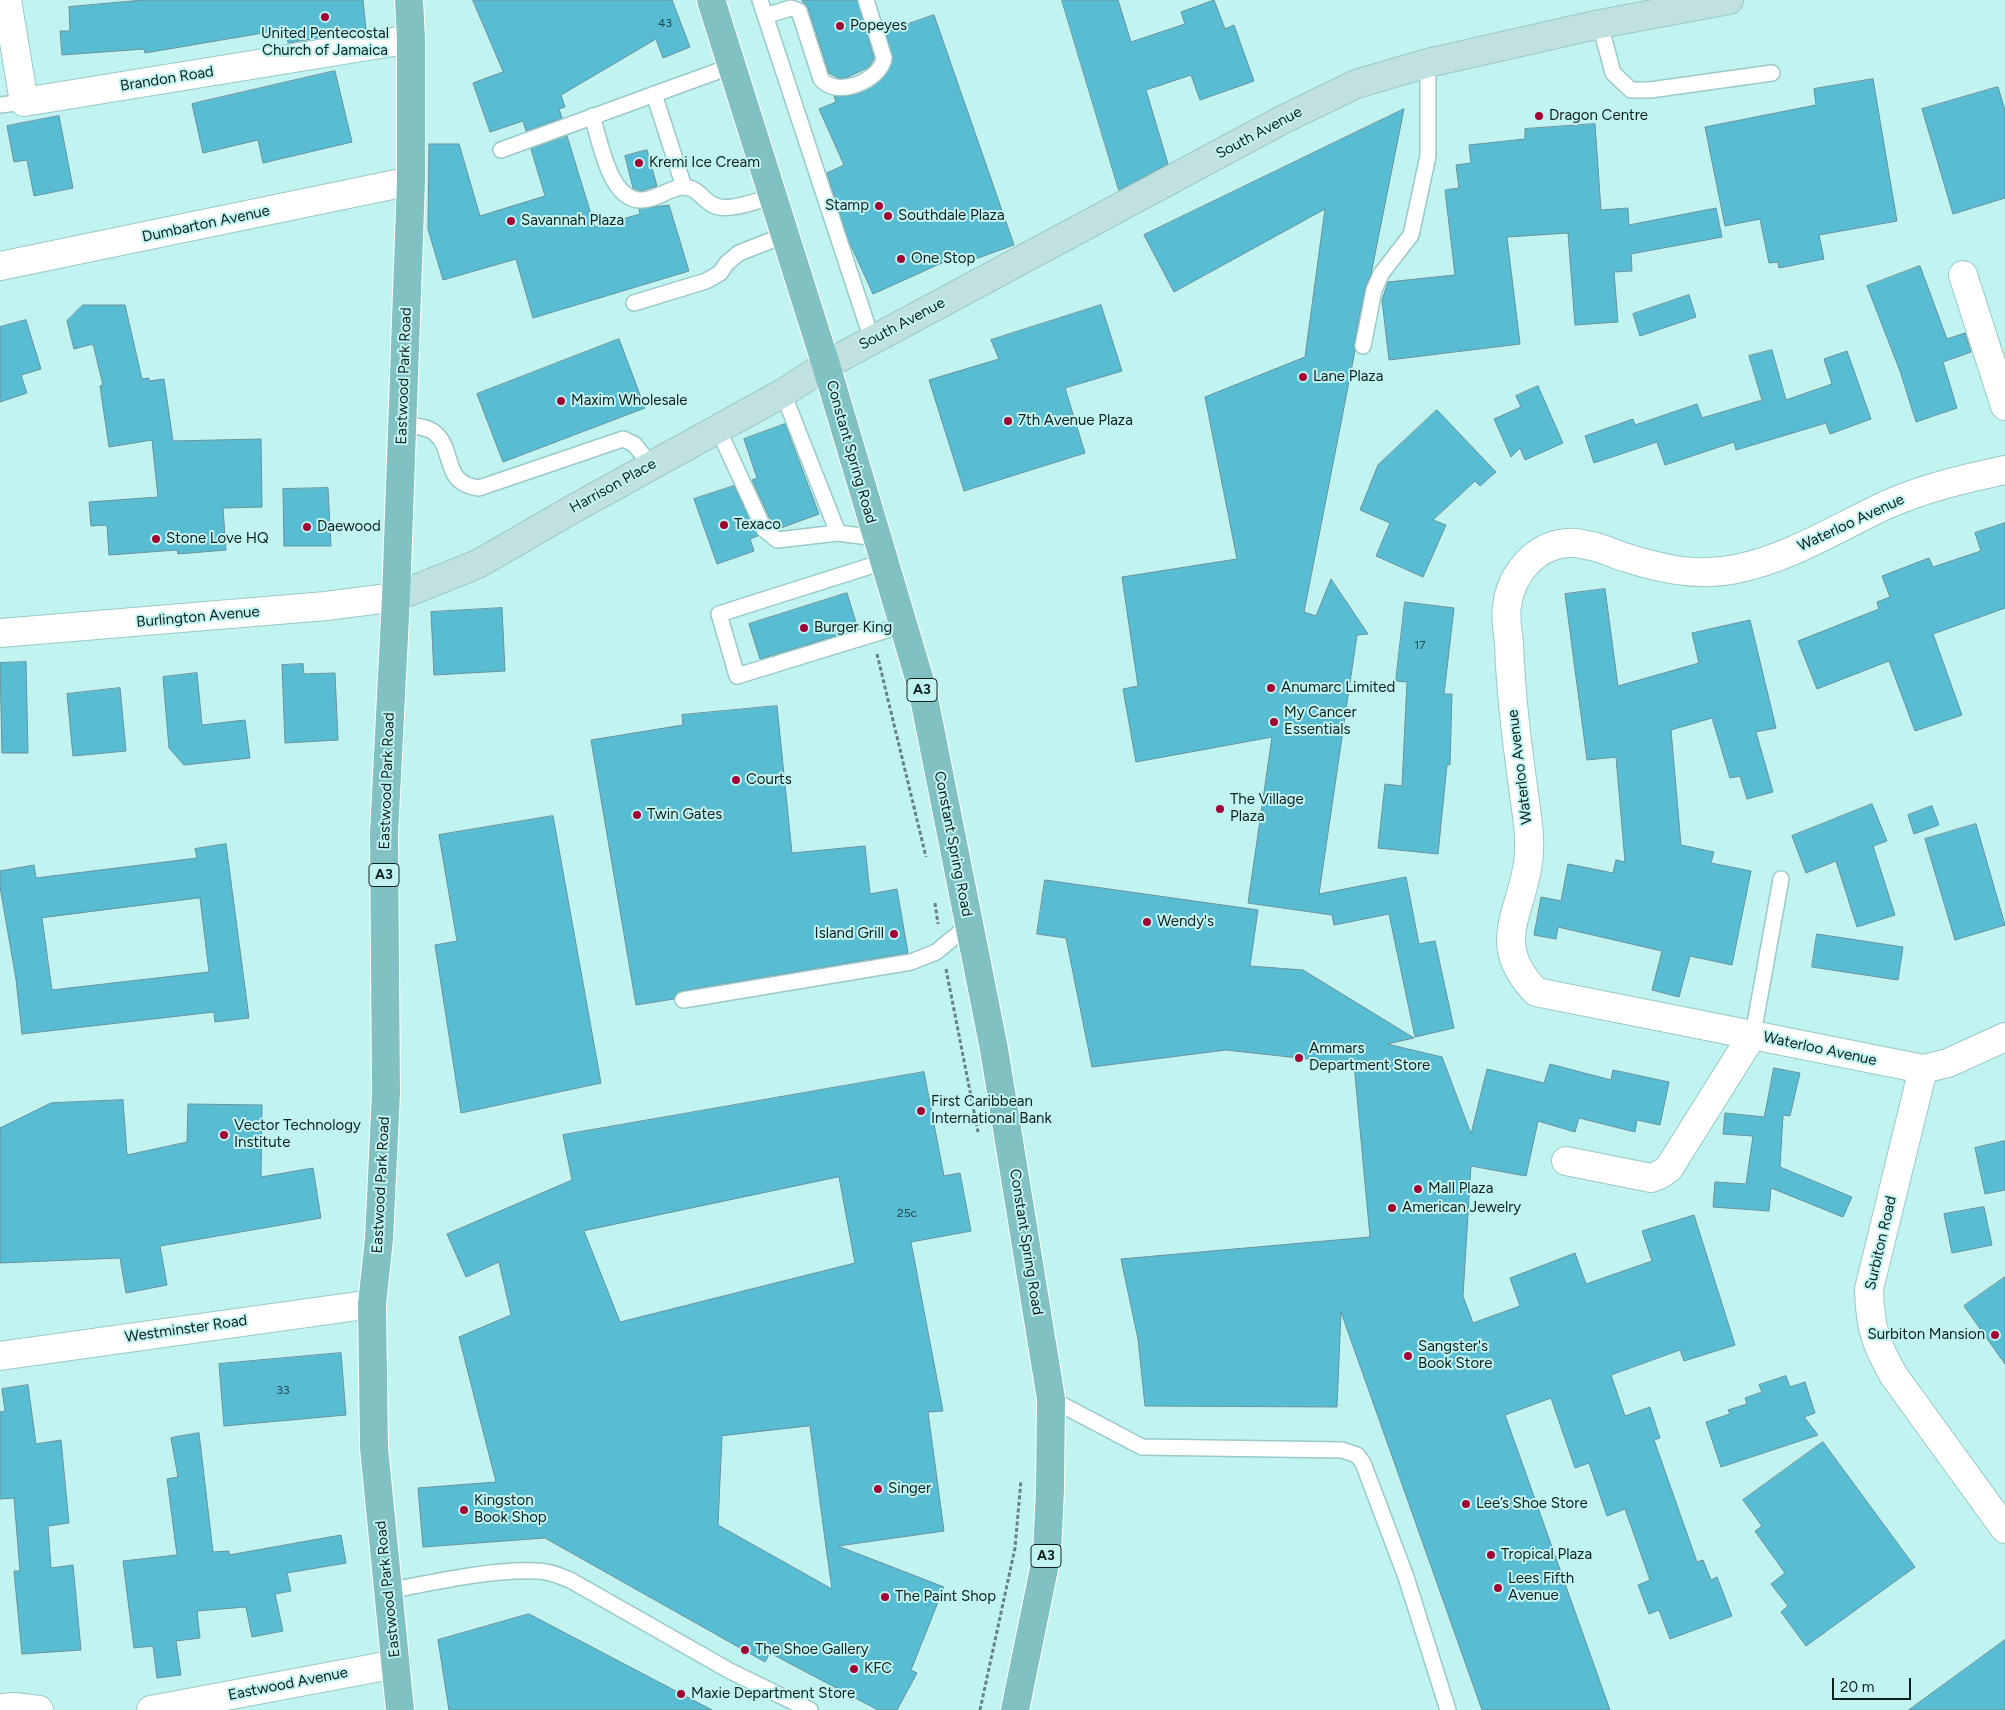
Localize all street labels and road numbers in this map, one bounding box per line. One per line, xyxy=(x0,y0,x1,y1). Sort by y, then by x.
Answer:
street label: Brandon Road xyxy=(119,63,215,95)
street label: South Avenue xyxy=(1213,103,1305,163)
street label: Dumbarton Avenue xyxy=(141,202,271,246)
street label: South Avenue xyxy=(856,294,948,354)
street label: Eastwood Park Road xyxy=(393,307,415,445)
street label: Constant Spring Road xyxy=(822,378,880,526)
street label: Harrison Place xyxy=(567,455,659,517)
street label: Waterloo Avenue xyxy=(1795,490,1907,556)
street label: Burlington Avenue xyxy=(136,603,260,631)
road number: A3 xyxy=(907,678,937,702)
street label: Waterloo Avenue xyxy=(1504,709,1536,825)
street label: Eastwood Park Road xyxy=(376,712,398,850)
street label: Constant Spring Road xyxy=(930,770,976,918)
road number: A3 xyxy=(369,864,399,886)
street label: Waterloo Avenue xyxy=(1762,1028,1878,1070)
street label: Eastwood Park Road xyxy=(368,1116,394,1254)
street label: Constant Spring Road xyxy=(1006,1168,1046,1316)
street label: Surbiton Road xyxy=(1861,1194,1901,1292)
street label: Westminster Road xyxy=(124,1312,248,1346)
street label: Eastwood Park Road xyxy=(372,1520,404,1658)
road number: A3 xyxy=(1031,1544,1061,1568)
street label: Eastwood Avenue xyxy=(227,1664,349,1704)

